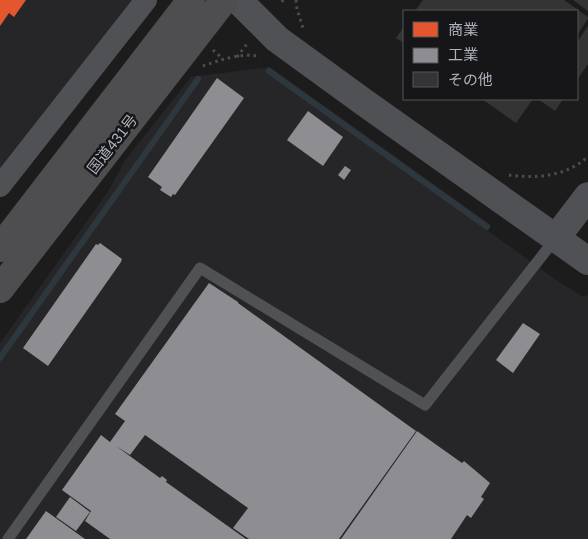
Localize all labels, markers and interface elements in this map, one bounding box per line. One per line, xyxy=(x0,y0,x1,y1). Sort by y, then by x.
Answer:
legend xyxy=(403,10,578,100)
text: 商業 xyxy=(448,21,478,38)
text: 工業 xyxy=(448,46,478,63)
text: その他 xyxy=(448,71,493,88)
street label: 国道431号 xyxy=(84,111,140,177)

